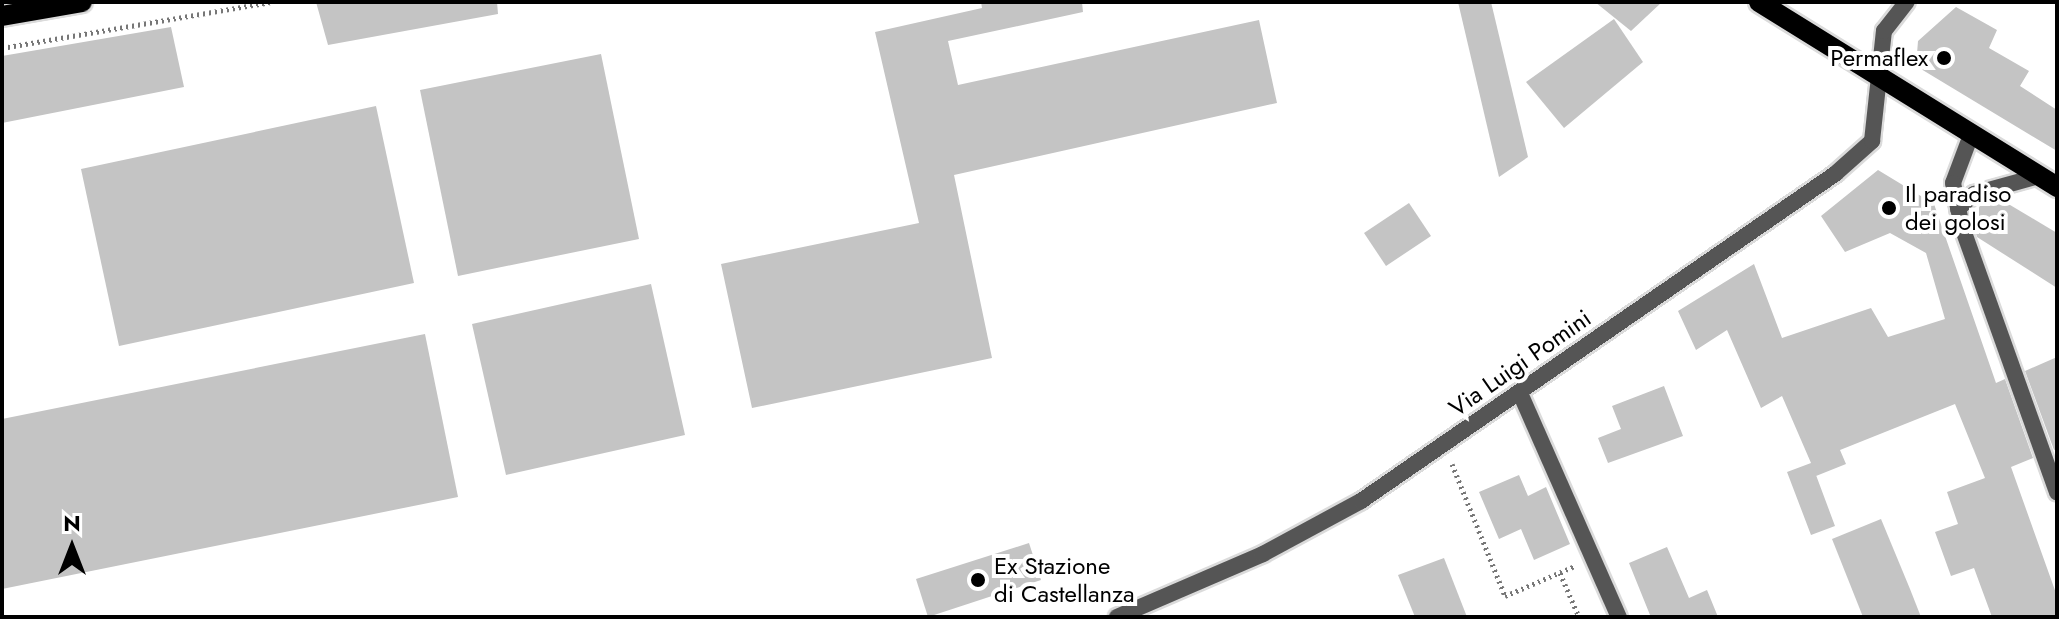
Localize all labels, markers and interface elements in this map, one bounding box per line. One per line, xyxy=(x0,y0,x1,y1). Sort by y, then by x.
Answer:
place label: Permaflex xyxy=(1830,44,1928,72)
marker: Permaflex xyxy=(1935,49,1953,67)
place label: Il paradiso dei golosi xyxy=(1905,180,2011,236)
marker: Il paradiso dei golosi xyxy=(1880,199,1898,217)
street label: Via Luigi Pomini xyxy=(1444,303,1596,423)
north arrow xyxy=(32,507,112,587)
text: N xyxy=(63,507,81,539)
place label: Ex Stazione di Castellanza xyxy=(994,552,1135,608)
marker: Ex Stazione di Castellanza xyxy=(969,571,987,589)

